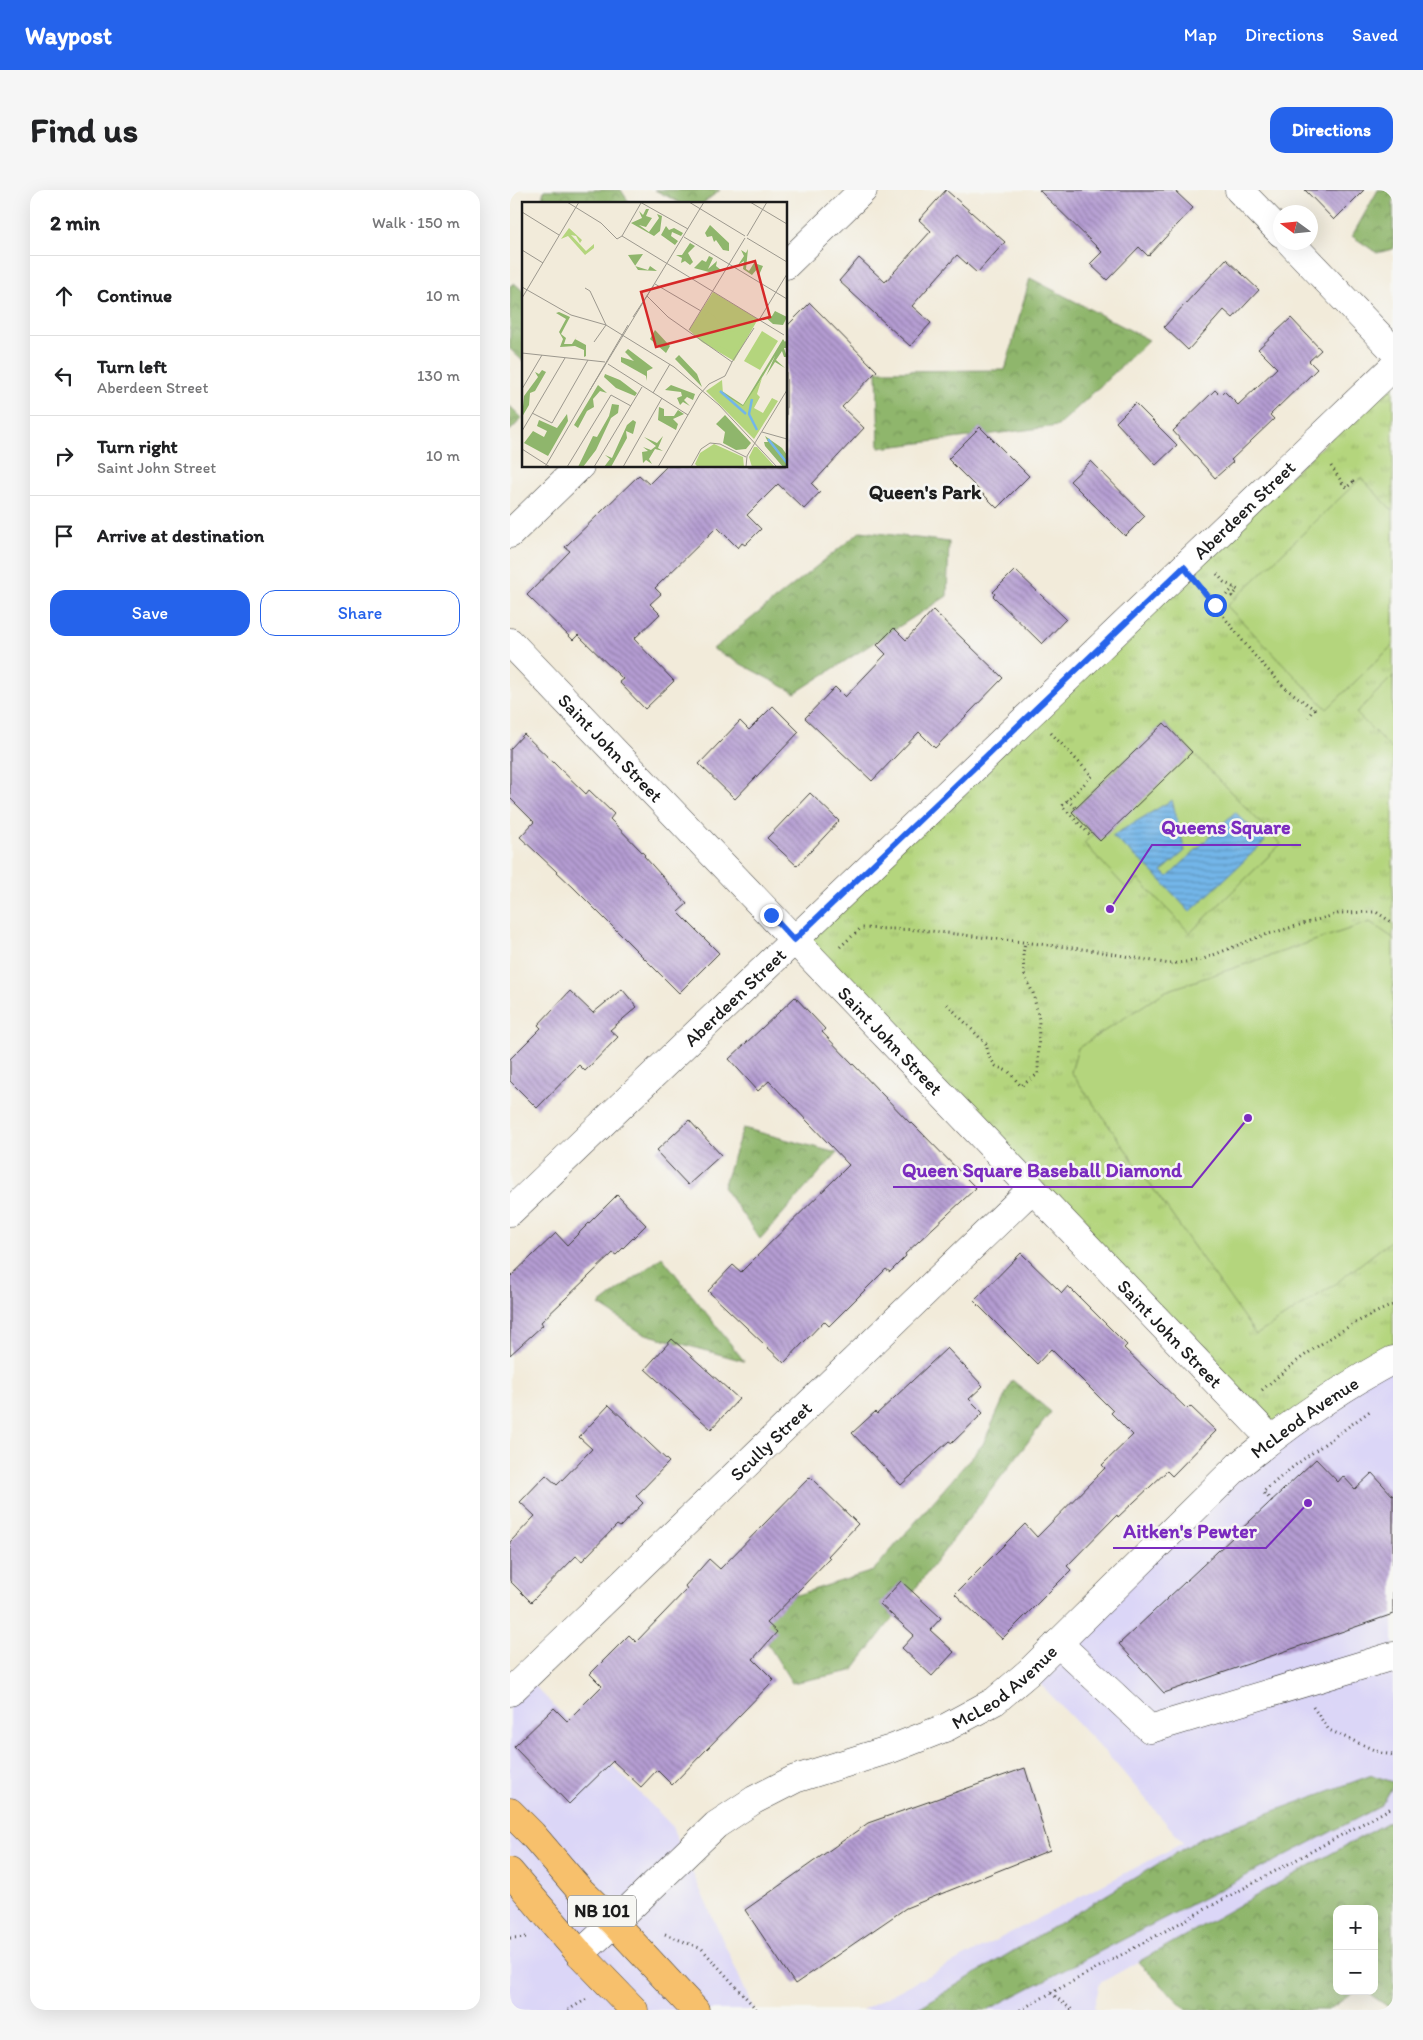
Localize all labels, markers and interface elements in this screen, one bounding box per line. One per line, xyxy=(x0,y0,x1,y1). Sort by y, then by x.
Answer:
text: Waypost xyxy=(25,21,112,50)
text: Map xyxy=(1184,24,1217,46)
text: Directions xyxy=(1245,24,1324,46)
text: Saved xyxy=(1352,24,1398,46)
button: Directions xyxy=(1270,107,1393,153)
text: Find us xyxy=(30,109,138,151)
inset map xyxy=(522,202,788,468)
north arrow xyxy=(1273,205,1318,250)
text: 2 min xyxy=(50,210,100,235)
text: Walk · 150 m xyxy=(372,213,460,232)
icon: ahead xyxy=(50,282,78,310)
text: Continue xyxy=(97,284,172,307)
text: 10 m xyxy=(426,286,460,305)
text: Turn left xyxy=(97,355,167,378)
icon: left xyxy=(50,362,78,390)
text: 130 m xyxy=(417,366,460,385)
text: Aberdeen Street xyxy=(97,378,208,397)
text: Turn right xyxy=(97,435,178,458)
icon: right xyxy=(50,442,78,470)
text: 10 m xyxy=(426,446,460,465)
street label: Aberdeen Street xyxy=(1189,456,1300,564)
text: Saint John Street xyxy=(97,458,216,477)
district label: Queen's Park xyxy=(869,480,982,504)
icon: arrive xyxy=(50,522,78,550)
text: Arrive at destination xyxy=(97,524,264,547)
button: Save xyxy=(50,590,250,636)
button: Share xyxy=(260,590,460,636)
route start xyxy=(1204,594,1227,617)
street label: Saint John Street xyxy=(553,689,668,807)
callout: Queens Square xyxy=(1152,810,1301,845)
text: Queens Square xyxy=(1161,815,1291,840)
route end xyxy=(760,904,783,927)
street label: Aberdeen Street xyxy=(679,943,791,1051)
street label: Saint John Street xyxy=(833,982,947,1100)
callout: Queen Square Baseball Diamond xyxy=(893,1152,1192,1187)
text: Queen Square Baseball Diamond xyxy=(902,1158,1183,1183)
street label: Saint John Street xyxy=(1113,1275,1227,1393)
street label: McLeod Avenue xyxy=(1246,1371,1363,1463)
street label: Scully Street xyxy=(725,1397,817,1486)
callout: Aitken's Pewter xyxy=(1113,1513,1266,1548)
text: Aitken's Pewter xyxy=(1122,1519,1258,1543)
street label: McLeod Avenue xyxy=(948,1640,1062,1734)
road number: NB 101 xyxy=(568,1895,636,1926)
map controls xyxy=(1333,1905,1378,1995)
button: + xyxy=(1333,1905,1378,1950)
button: − xyxy=(1333,1950,1378,1995)

